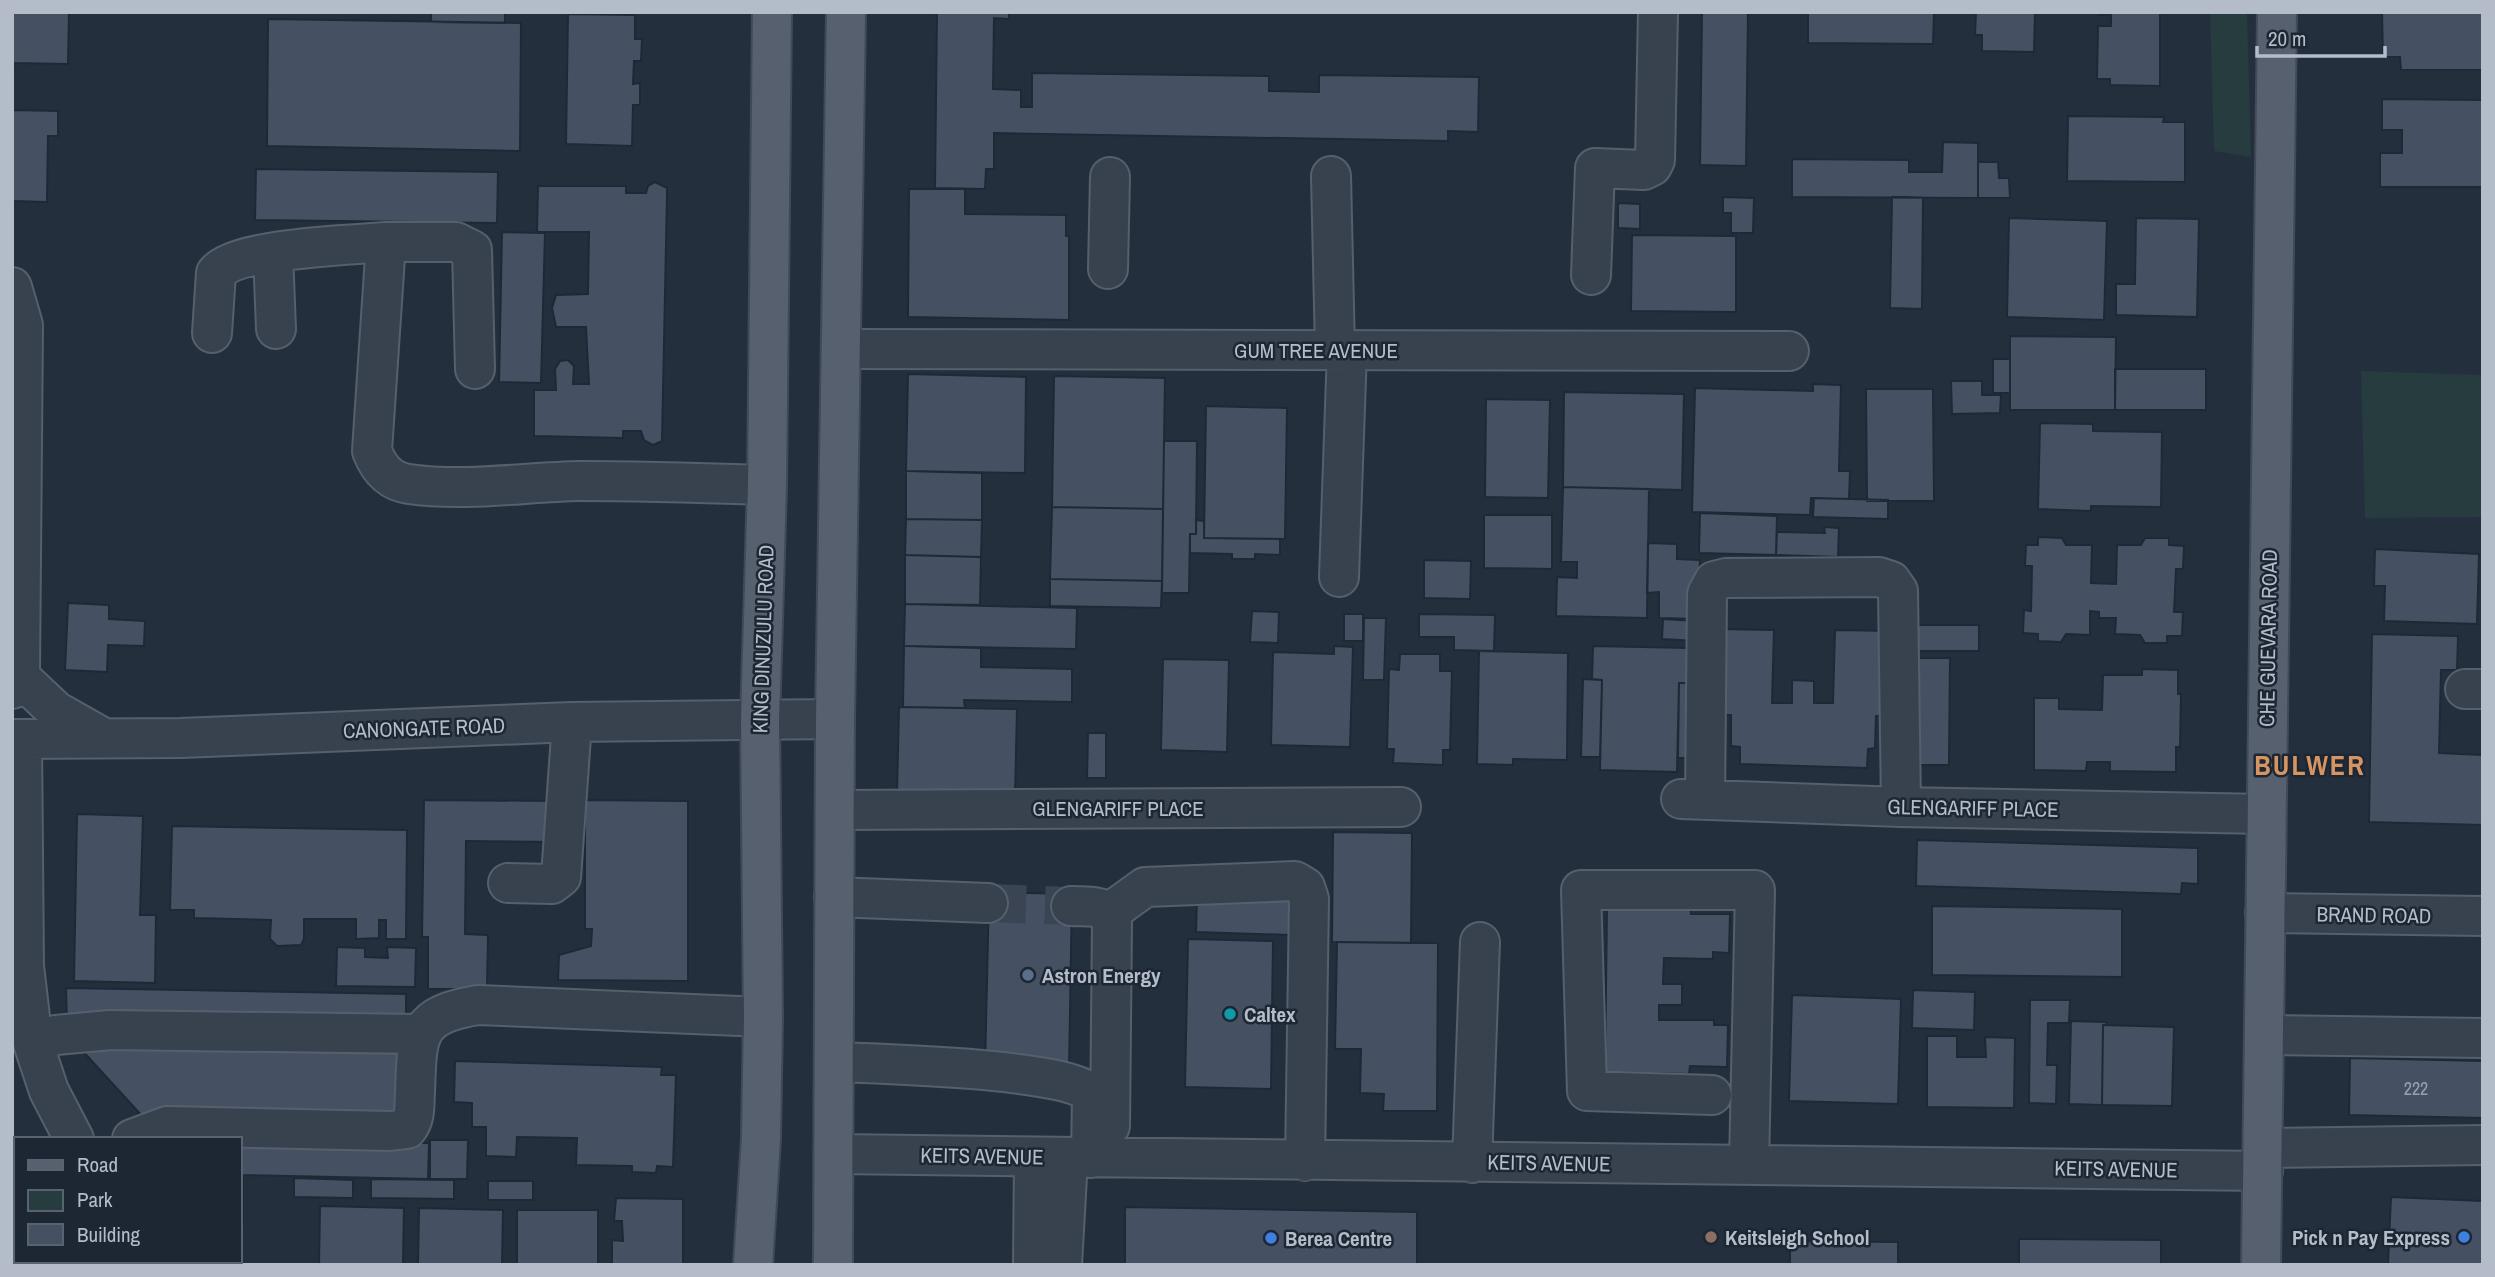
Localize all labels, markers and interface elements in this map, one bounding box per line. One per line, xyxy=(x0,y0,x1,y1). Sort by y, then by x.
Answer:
scale bar xyxy=(2257,14,2385,58)
text: 20 m xyxy=(2268,24,2306,53)
street label: GUM TREE AVENUE xyxy=(1234,336,1398,365)
street label: KING DINUZULU ROAD xyxy=(745,544,781,734)
street label: CHE GUEVARA ROAD xyxy=(2252,549,2284,727)
street label: CANONGATE ROAD xyxy=(342,711,506,745)
district label: BULWER xyxy=(2254,746,2366,784)
street label: GLENGARIFF PLACE xyxy=(1887,792,2059,824)
street label: GLENGARIFF PLACE xyxy=(1032,794,1204,823)
street label: BRAND ROAD xyxy=(2316,900,2432,930)
place label: Astron Energy xyxy=(1042,961,1161,990)
marker: Astron Energy xyxy=(1020,967,1036,983)
place label: Caltex xyxy=(1244,1000,1296,1029)
marker: Caltex xyxy=(1222,1006,1238,1022)
house number: 222 xyxy=(2404,1076,2428,1101)
legend xyxy=(14,1137,242,1263)
street label: KEITS AVENUE xyxy=(920,1140,1044,1172)
street label: KEITS AVENUE xyxy=(1487,1147,1611,1179)
text: Road xyxy=(77,1150,118,1179)
street label: KEITS AVENUE xyxy=(2054,1153,2178,1185)
text: Park xyxy=(77,1185,113,1214)
text: Building xyxy=(77,1220,141,1249)
place label: Keitsleigh School xyxy=(1725,1223,1870,1252)
place label: Pick n Pay Express xyxy=(2292,1223,2450,1252)
place label: Berea Centre xyxy=(1285,1224,1392,1253)
marker: Keitsleigh School xyxy=(1703,1229,1719,1245)
marker: Pick n Pay Express xyxy=(2456,1229,2472,1245)
marker: Berea Centre xyxy=(1263,1230,1279,1246)

